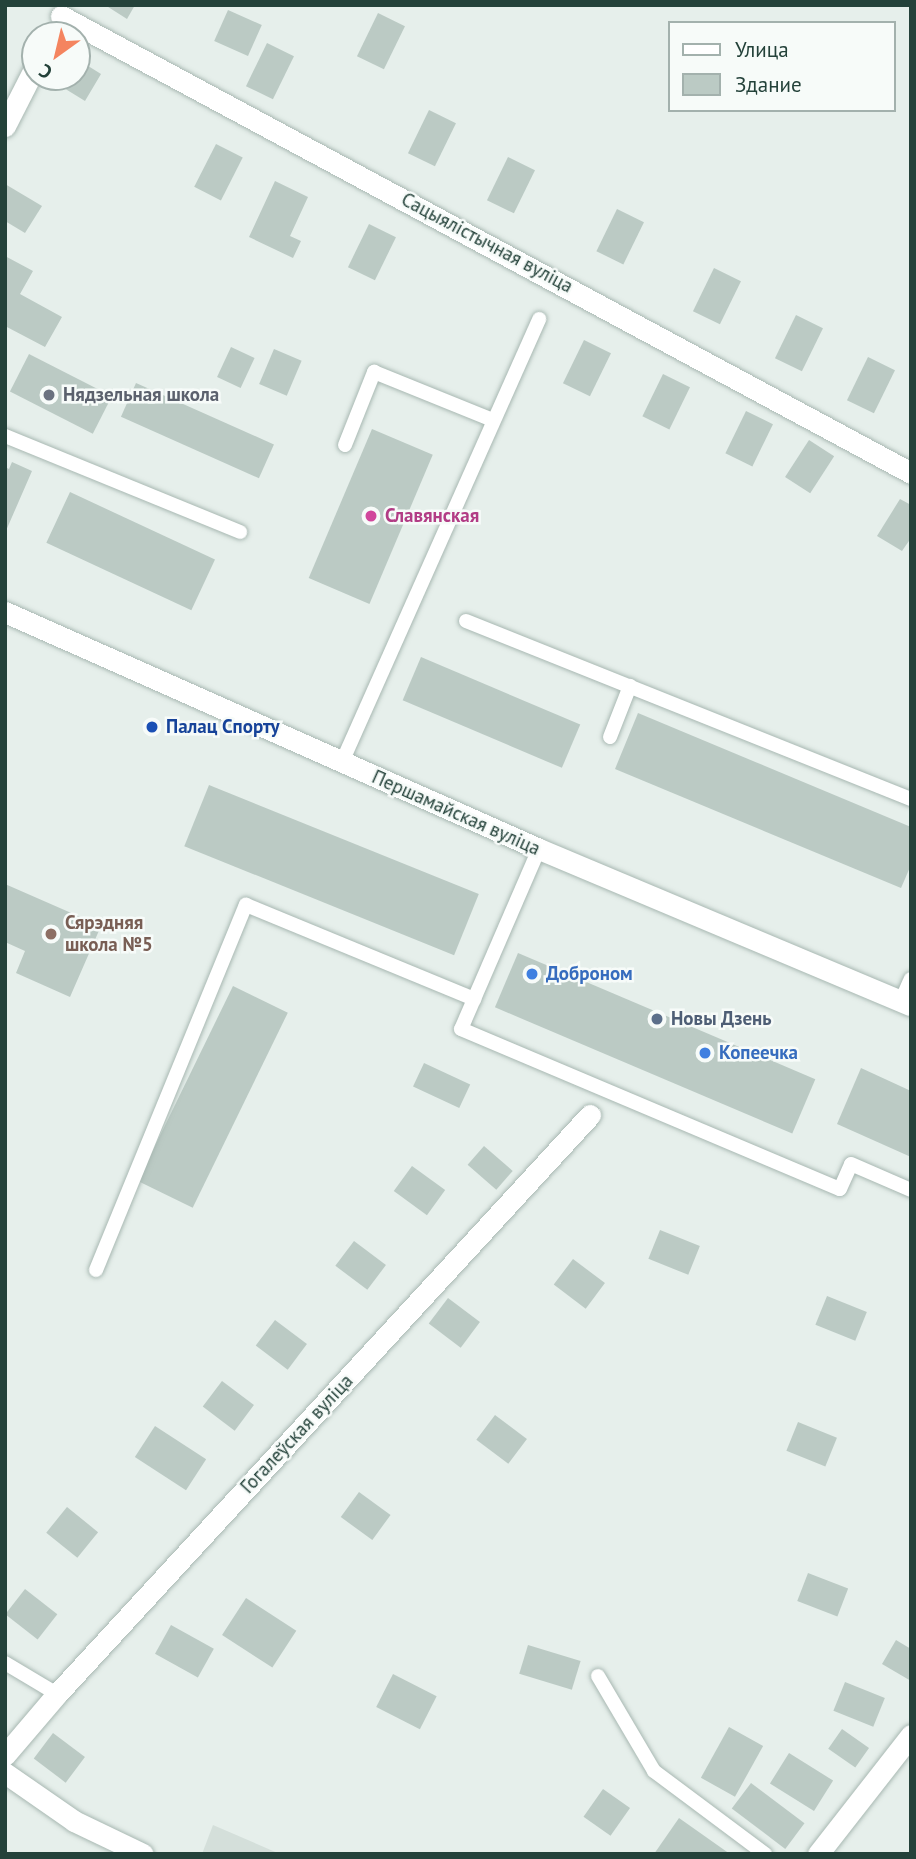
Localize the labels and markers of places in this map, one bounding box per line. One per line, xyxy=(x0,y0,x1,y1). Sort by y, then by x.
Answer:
place label: Нядзельная школа xyxy=(63,384,219,406)
marker: Нядзельная школа xyxy=(41,387,57,403)
place label: Славянская xyxy=(385,505,479,527)
marker: Славянская xyxy=(363,508,379,524)
place label: Палац Спорту xyxy=(166,716,280,738)
marker: Палац Спорту xyxy=(144,719,160,735)
place label: Сярэдняя школа №5 xyxy=(65,912,153,956)
marker: Сярэдняя школа №5 xyxy=(43,926,59,942)
place label: Доброном xyxy=(546,963,633,985)
marker: Доброном xyxy=(524,966,540,982)
place label: Новы Дзень xyxy=(671,1008,772,1030)
marker: Новы Дзень xyxy=(649,1011,665,1027)
place label: Копеечка xyxy=(719,1042,798,1064)
marker: Копеечка xyxy=(697,1045,713,1061)

